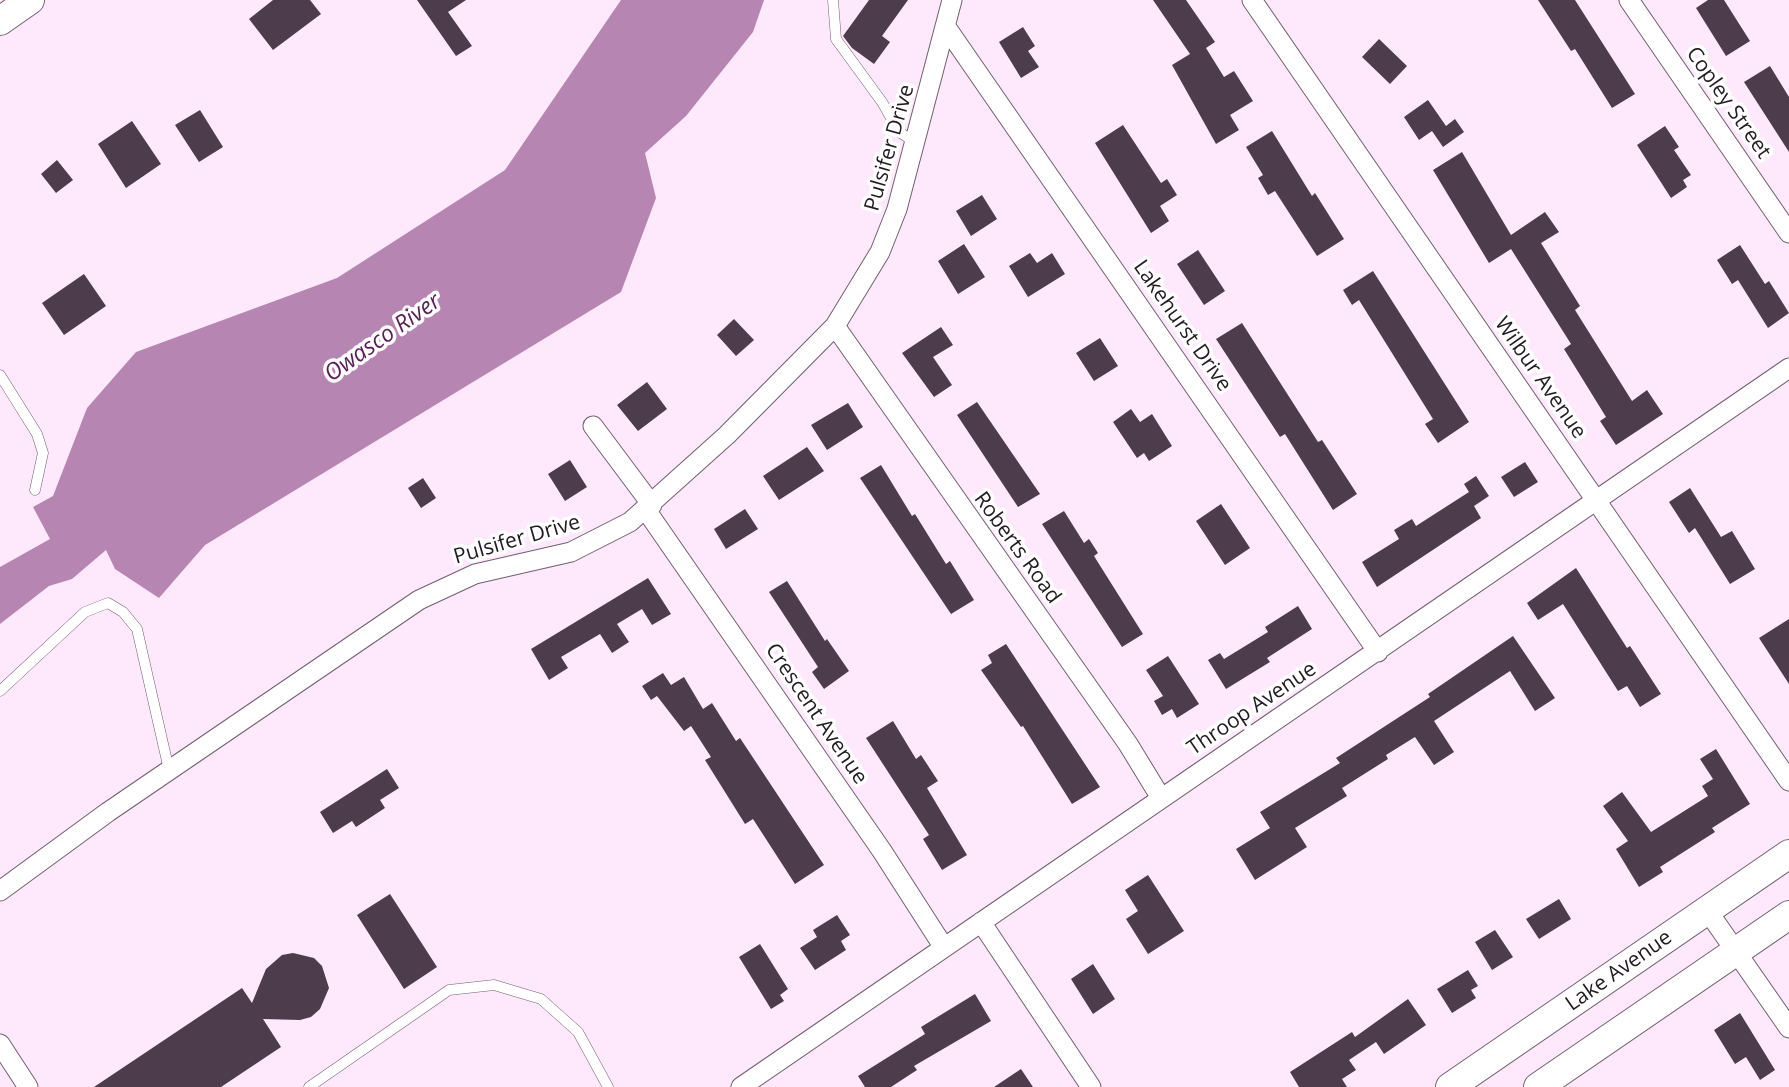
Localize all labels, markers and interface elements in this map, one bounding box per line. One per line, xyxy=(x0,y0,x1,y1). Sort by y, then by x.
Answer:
street label: Copley Street xyxy=(1680,42,1776,164)
street label: Pulsifer Drive xyxy=(860,82,920,214)
street label: Lakehurst Drive xyxy=(1127,256,1237,396)
water label: Owasco River xyxy=(320,288,446,388)
street label: Wilbur Avenue xyxy=(1489,312,1591,444)
street label: Roberts Road xyxy=(968,487,1066,609)
street label: Pulsifer Drive xyxy=(451,510,583,570)
street label: Crescent Avenue xyxy=(760,639,872,789)
street label: Throop Avenue xyxy=(1183,657,1321,761)
street label: Lake Avenue xyxy=(1561,925,1677,1017)

